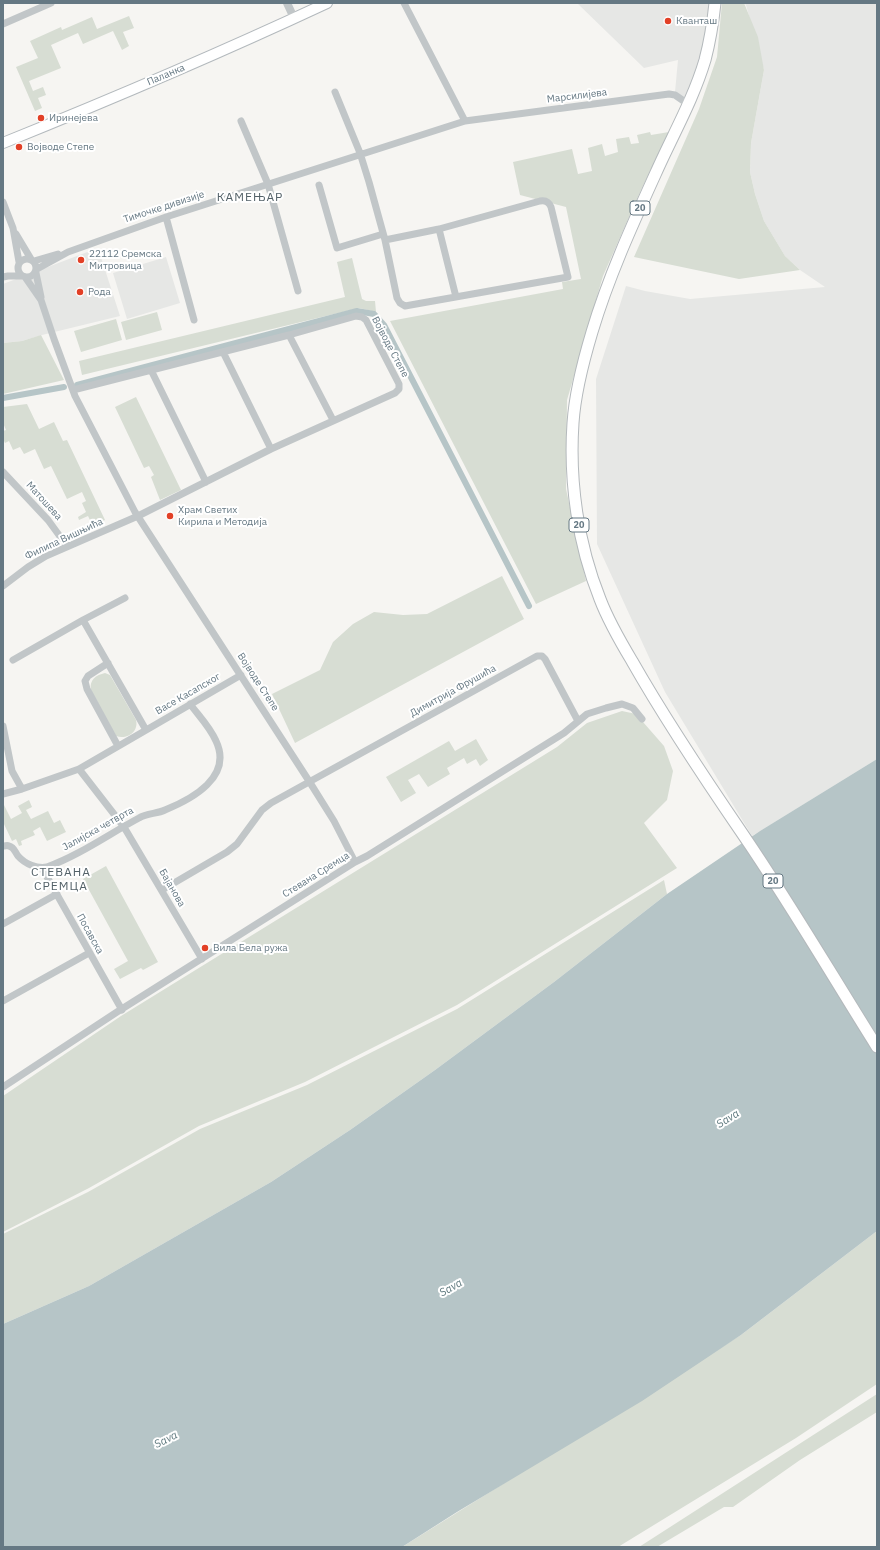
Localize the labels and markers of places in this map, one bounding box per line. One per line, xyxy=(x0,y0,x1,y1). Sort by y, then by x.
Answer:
place label: Кванташ xyxy=(676,15,717,27)
marker: Кванташ xyxy=(663,16,673,26)
place label: Иринејева xyxy=(49,112,98,124)
marker: Иринејева xyxy=(36,113,46,123)
place label: Војводе Степе xyxy=(27,141,94,153)
marker: Војводе Степе xyxy=(14,142,24,152)
place label: 22112 Сремска Митровица xyxy=(89,248,162,272)
marker: 22112 Сремска Митровица xyxy=(76,255,86,265)
place label: Рода xyxy=(88,286,111,298)
marker: Рода xyxy=(75,287,85,297)
place label: Храм Светих Кирила и Методија xyxy=(178,504,267,528)
marker: Храм Светих Кирила и Методија xyxy=(165,511,175,521)
place label: Вила Бела ружа xyxy=(213,942,288,954)
marker: Вила Бела ружа xyxy=(200,943,210,953)

